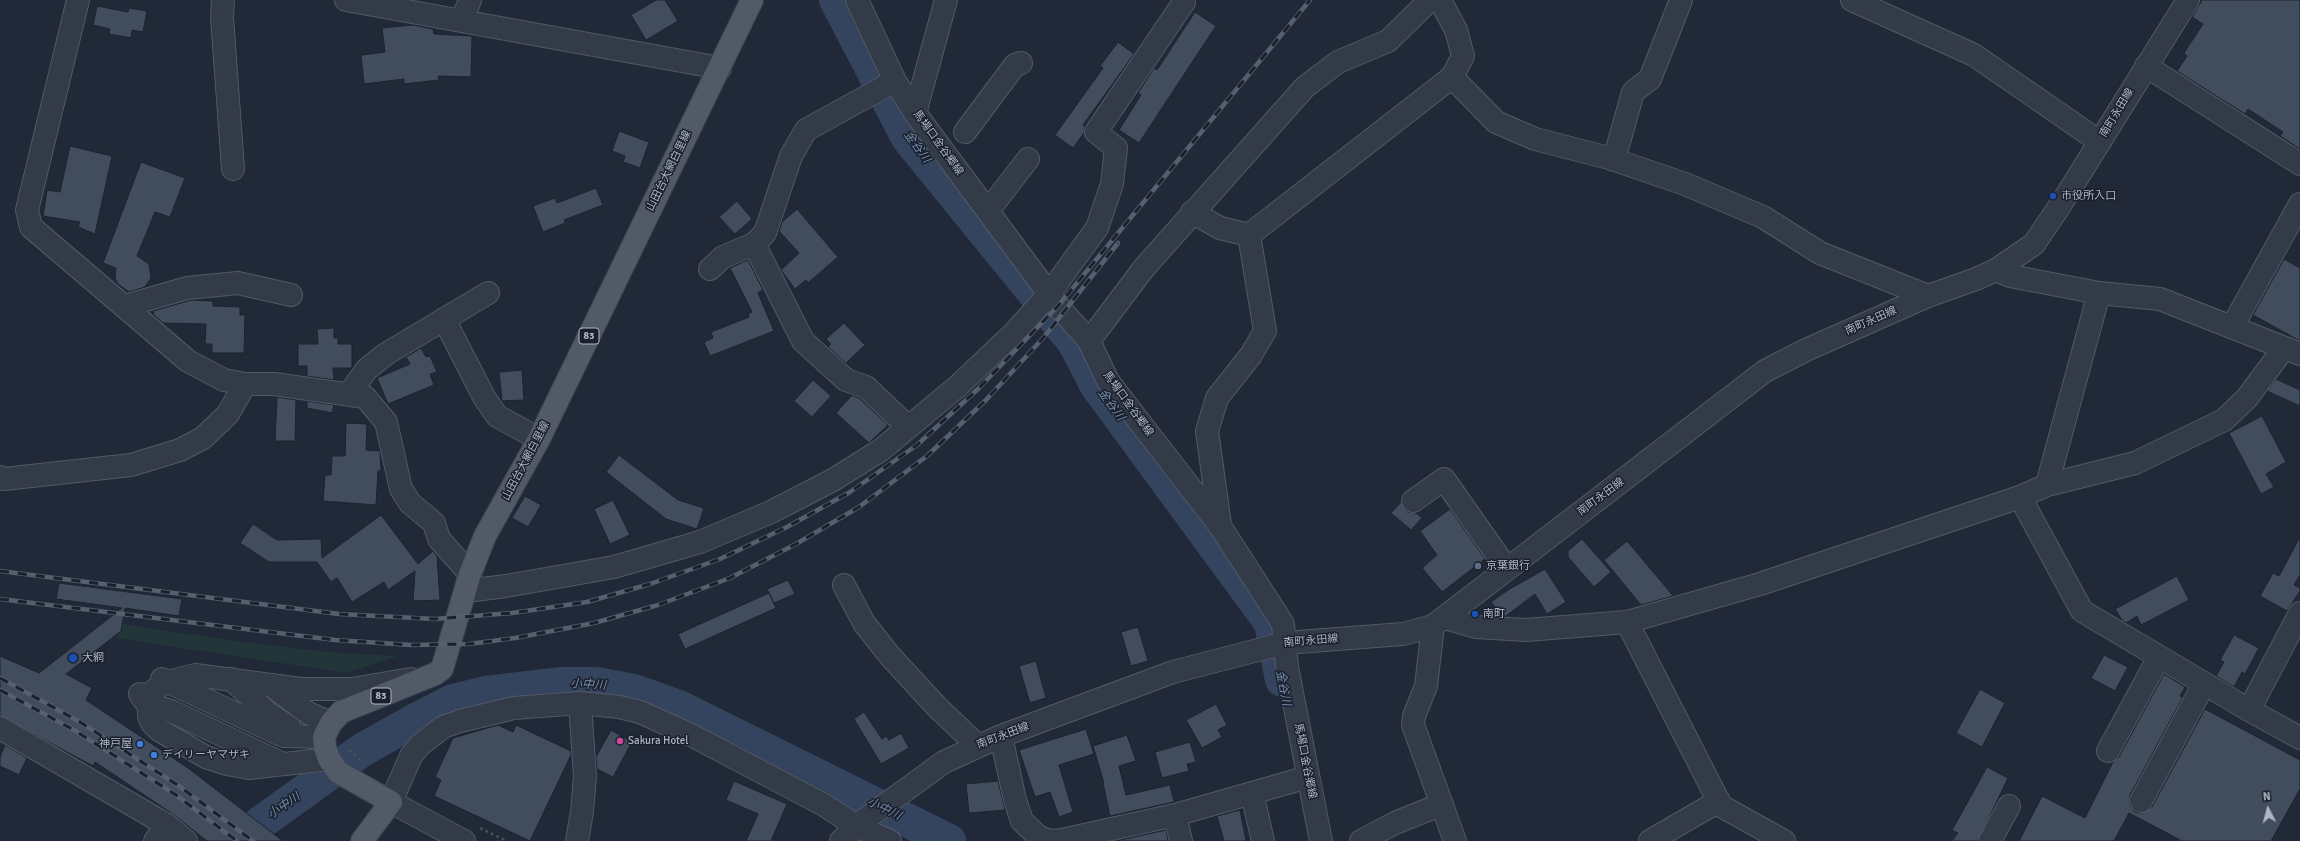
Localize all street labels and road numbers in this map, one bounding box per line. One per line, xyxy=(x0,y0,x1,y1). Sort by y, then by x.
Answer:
street label: 南町永田線 xyxy=(2097,86,2137,140)
street label: 馬場口金谷郷線 xyxy=(910,108,966,178)
street label: 山田台大網白里線 xyxy=(644,129,694,213)
street label: 南町永田線 xyxy=(1843,304,1899,338)
road number: 83 xyxy=(579,328,599,344)
street label: 馬場口金谷郷線 xyxy=(1100,369,1156,439)
street label: 山田台大網白里線 xyxy=(500,419,552,503)
street label: 南町永田線 xyxy=(1575,475,1627,519)
street label: 南町永田線 xyxy=(1283,632,1339,650)
road number: 83 xyxy=(371,688,391,704)
street label: 南町永田線 xyxy=(975,720,1031,752)
street label: 馬場口金谷郷線 xyxy=(1291,722,1319,800)

